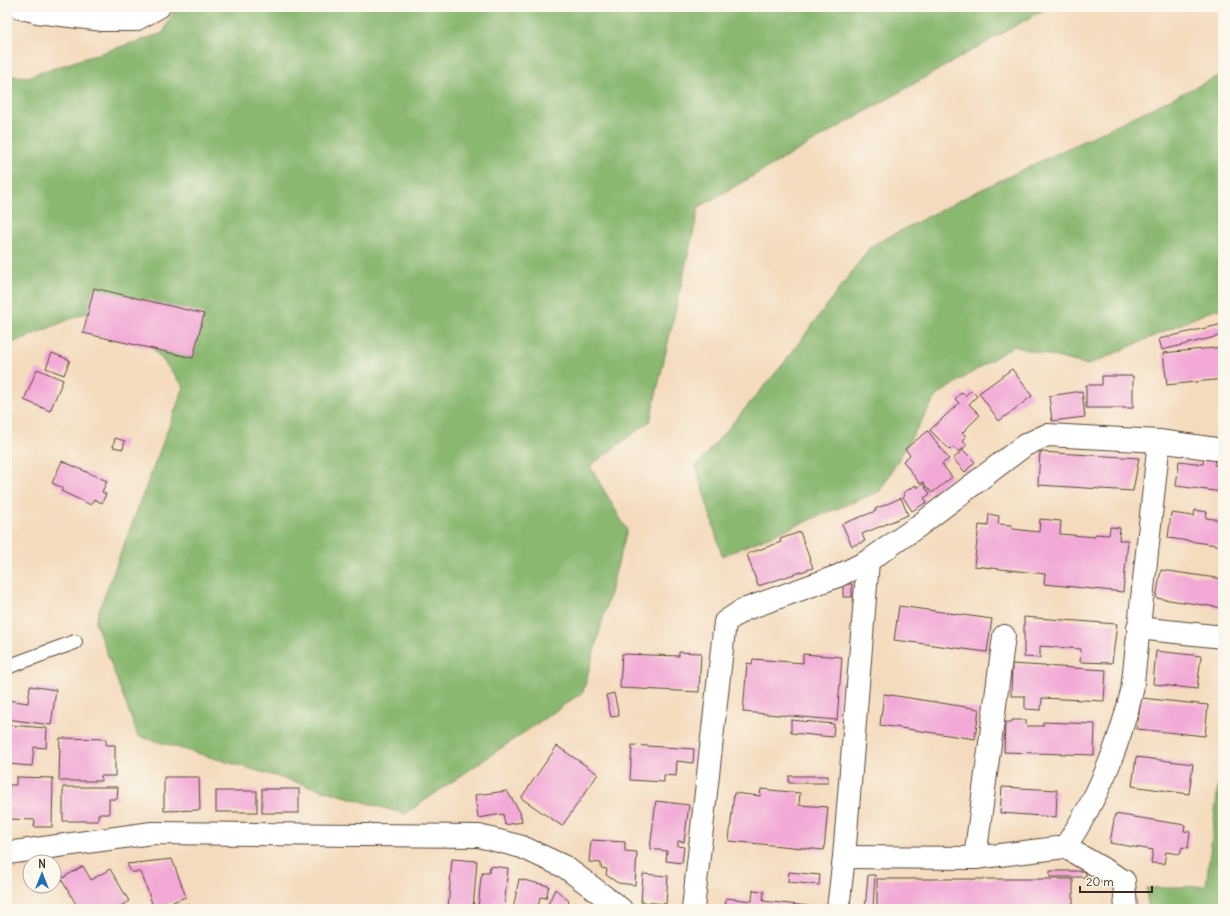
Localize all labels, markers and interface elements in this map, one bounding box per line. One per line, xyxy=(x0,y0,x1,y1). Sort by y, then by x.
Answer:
north arrow xyxy=(22,854,62,894)
text: N xyxy=(38,857,46,871)
scale bar xyxy=(1080,868,1152,894)
text: 20 m xyxy=(1086,874,1114,889)

